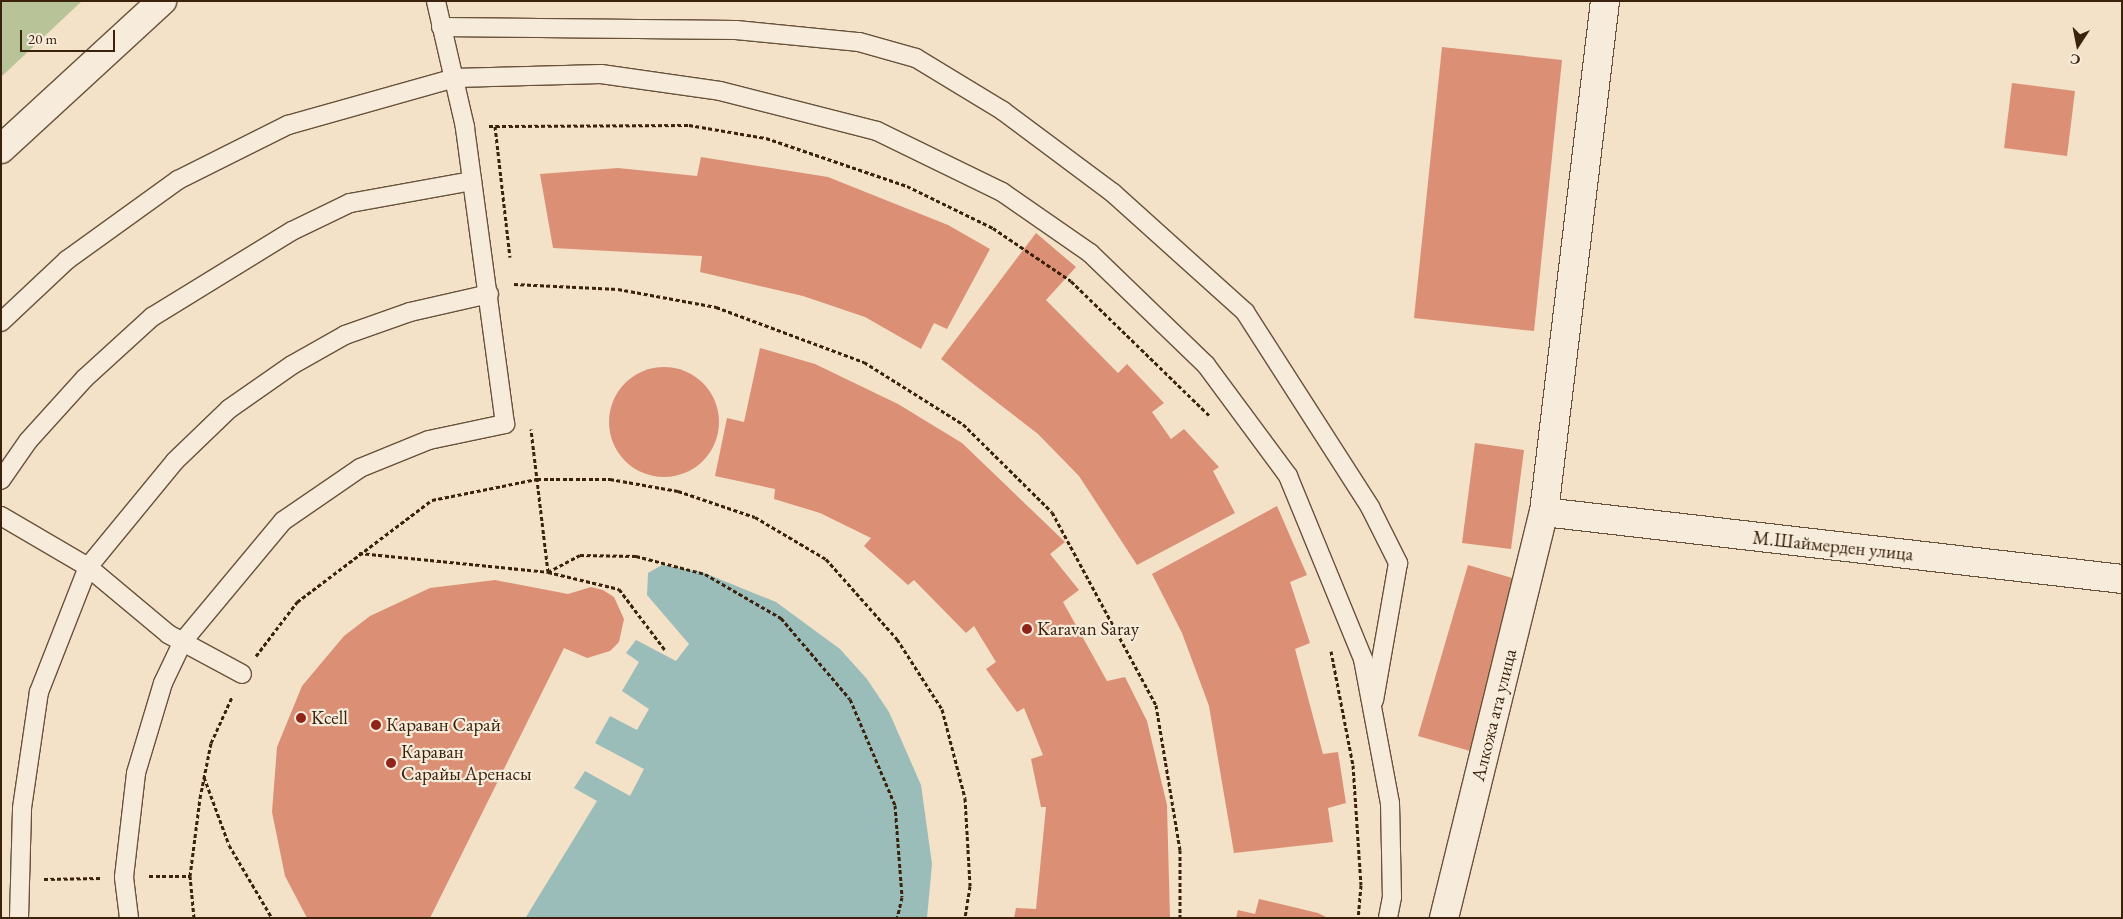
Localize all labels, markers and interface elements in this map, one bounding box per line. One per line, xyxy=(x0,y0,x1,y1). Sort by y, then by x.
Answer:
scale bar xyxy=(22,20,118,52)
north arrow xyxy=(2053,20,2103,70)
text: 20 m xyxy=(28,29,57,48)
text: С xyxy=(2069,50,2082,70)
street label: М.Шаймерден улица xyxy=(1751,526,1915,566)
place label: Karavan Saray xyxy=(1037,618,1139,640)
marker: Karavan Saray xyxy=(1021,623,1033,635)
street label: Алкожа ата улица xyxy=(1467,647,1521,783)
place label: Kcell xyxy=(311,707,348,729)
marker: Kcell xyxy=(295,712,307,724)
place label: Караван Сарай xyxy=(386,714,501,736)
marker: Караван Сарай xyxy=(370,719,382,731)
place label: Караван Сарайы Аренасы xyxy=(401,741,532,785)
marker: Караван Сарайы Аренасы xyxy=(385,757,397,769)

